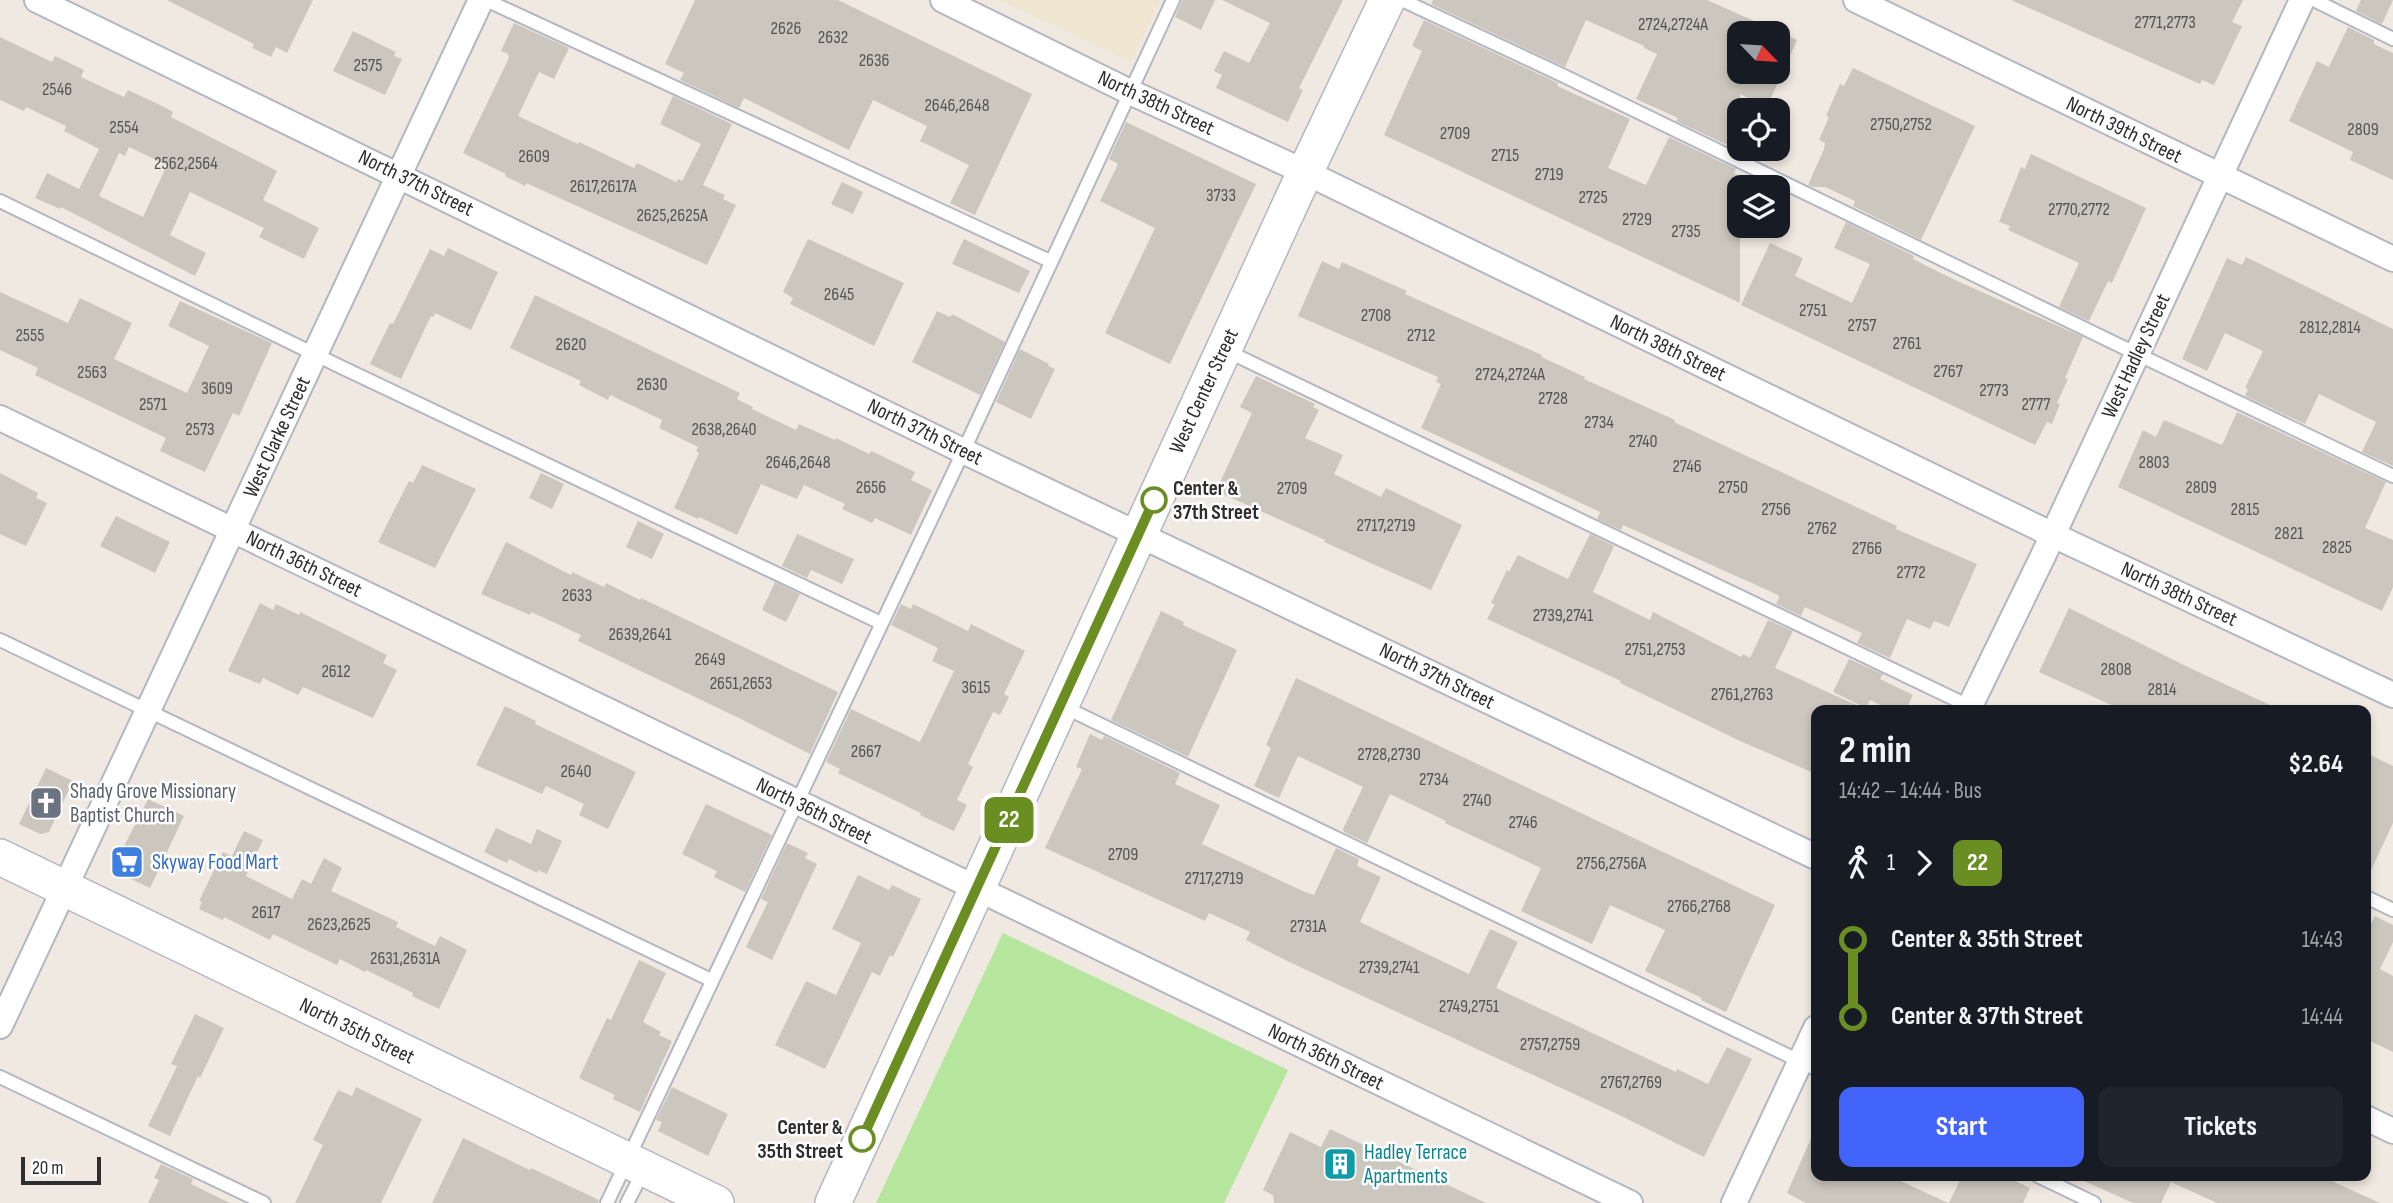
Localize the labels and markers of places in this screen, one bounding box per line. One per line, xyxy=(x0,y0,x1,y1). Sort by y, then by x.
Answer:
place label: Center & 37th Street xyxy=(1173,476,1259,525)
marker: Center & 37th Street xyxy=(1141,487,1167,513)
place label: Shady Grove Missionary Baptist Church xyxy=(70,779,236,828)
church icon: Shady Grove Missionary Baptist Church xyxy=(27,784,65,822)
supermarket icon: Skyway Food Mart xyxy=(108,843,146,881)
place label: Skyway Food Mart xyxy=(152,850,278,875)
place label: Center & 35th Street xyxy=(757,1115,843,1164)
marker: Center & 35th Street xyxy=(849,1126,875,1152)
place label: Hadley Terrace Apartments xyxy=(1363,1140,1467,1189)
building icon: Hadley Terrace Apartments xyxy=(1321,1145,1359,1183)

